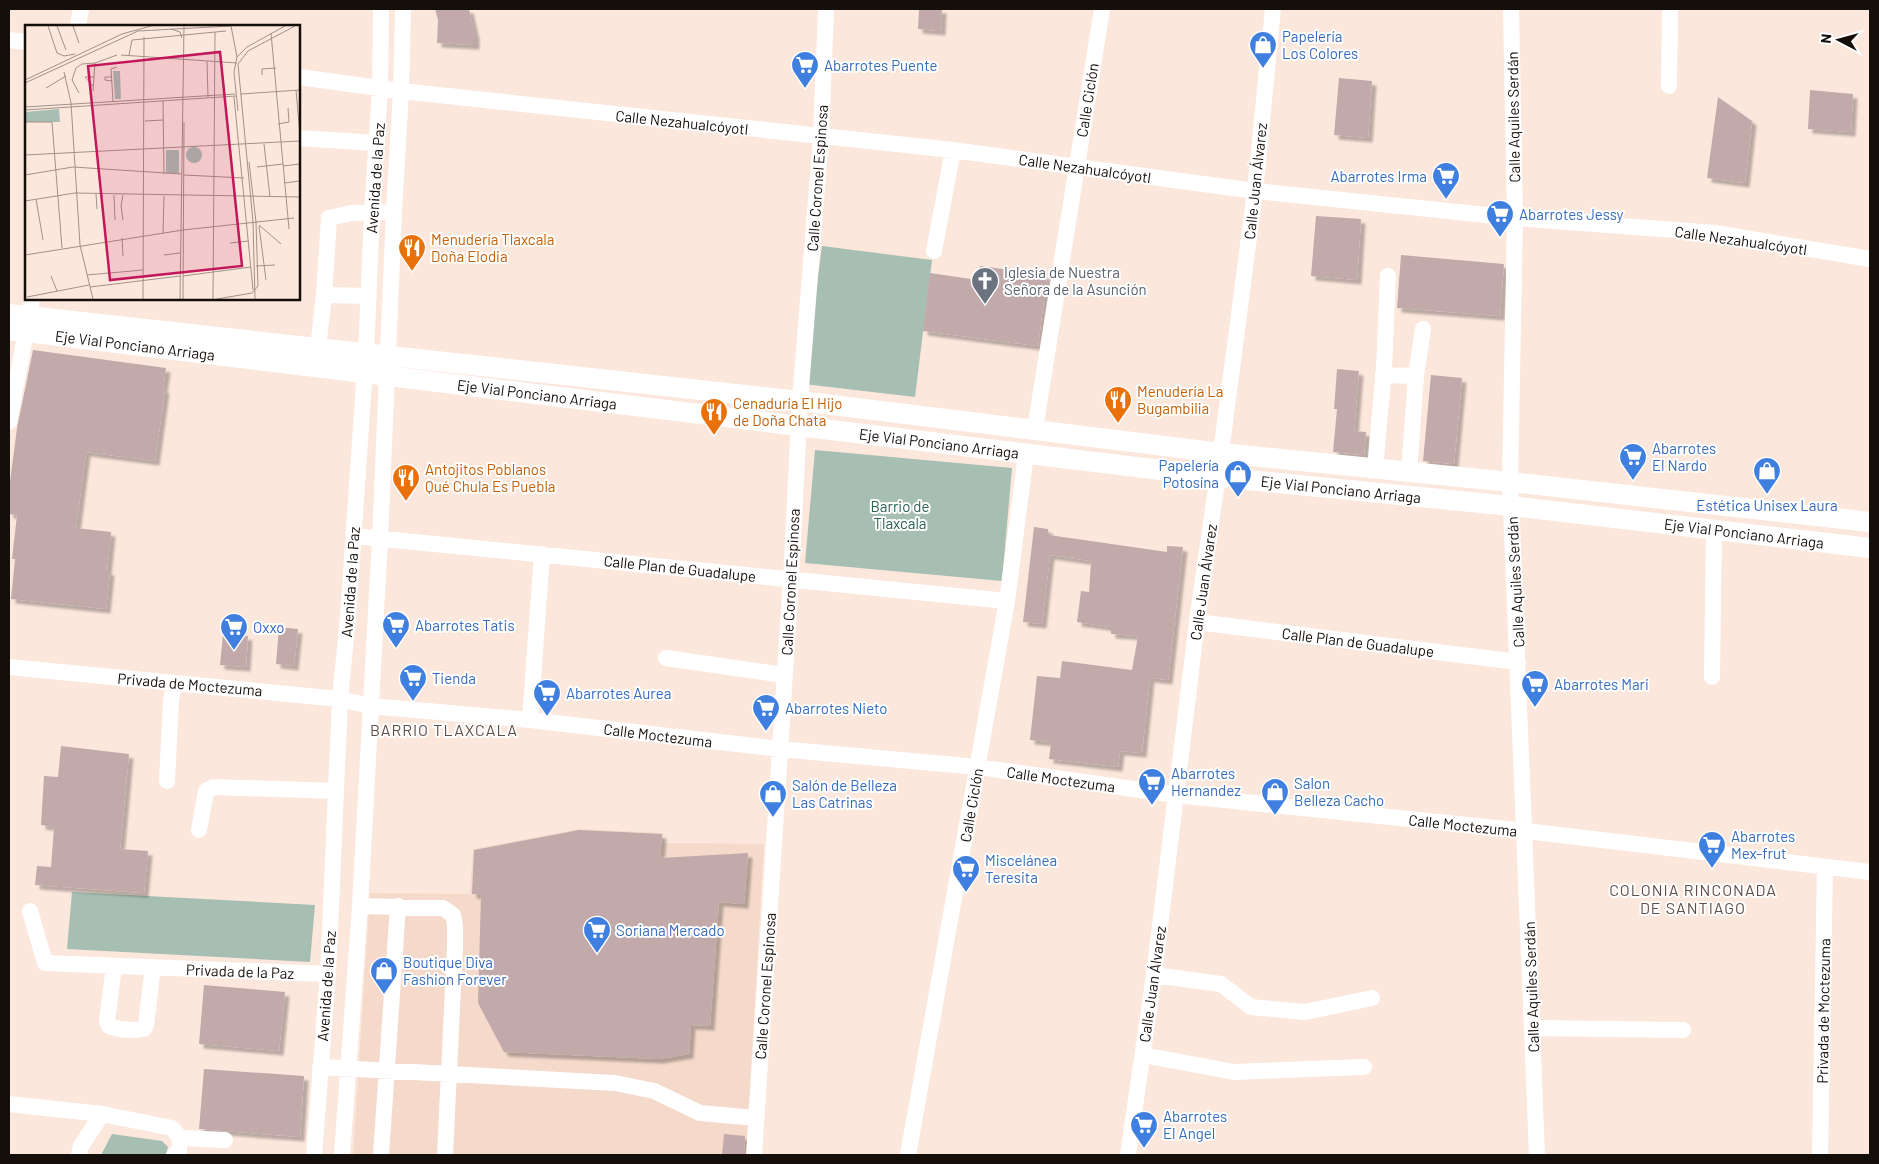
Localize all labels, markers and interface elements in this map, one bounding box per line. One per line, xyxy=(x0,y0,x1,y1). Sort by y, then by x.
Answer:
north arrow xyxy=(1814,15,1864,65)
inset map xyxy=(25,25,300,300)
place label: Papelería Los Colores xyxy=(1282,27,1358,62)
shop icon: Papelería Los Colores xyxy=(1248,30,1278,69)
text: N xyxy=(1817,33,1835,44)
supermarket icon: Abarrotes Puente xyxy=(790,50,820,89)
street label: Calle Aquiles Serdán xyxy=(1503,51,1523,183)
place label: Abarrotes Puente xyxy=(824,56,937,74)
street label: Calle Ciclón xyxy=(1072,62,1102,138)
street label: Calle Coronel Espinosa xyxy=(803,104,831,252)
street label: Calle Nezahualcóyotl xyxy=(615,106,749,138)
street label: Calle Juan Álvarez xyxy=(1240,121,1270,240)
street label: Avenida de la Paz xyxy=(362,122,388,234)
street label: Calle Nezahualcóyotl xyxy=(1018,150,1152,186)
supermarket icon: Abarrotes Irma xyxy=(1431,161,1461,200)
place label: Abarrotes Irma xyxy=(1330,167,1427,185)
supermarket icon: Abarrotes Jessy xyxy=(1485,199,1515,238)
place label: Abarrotes Jessy xyxy=(1519,205,1623,223)
street label: Calle Nezahualcóyotl xyxy=(1674,222,1808,258)
place label: Menudería Tlaxcala Doña Elodia xyxy=(431,230,554,265)
restaurant icon: Menudería Tlaxcala Doña Elodia xyxy=(397,233,427,272)
place label: Iglesia de Nuestra Señora de la Asunción xyxy=(1004,263,1147,298)
church icon: Iglesia de Nuestra Señora de la Asunción xyxy=(970,266,1000,305)
street label: Eje Vial Ponciano Arriaga xyxy=(54,326,216,364)
street label: Eje Vial Ponciano Arriaga xyxy=(456,375,618,413)
place label: Menudería La Bugambilia xyxy=(1137,382,1224,417)
restaurant icon: Menudería La Bugambilia xyxy=(1103,385,1133,424)
place label: Cenaduría El Hijo de Doña Chata xyxy=(733,394,842,429)
restaurant icon: Cenaduría El Hijo de Doña Chata xyxy=(699,397,729,436)
street label: Eje Vial Ponciano Arriaga xyxy=(858,424,1020,462)
place label: Abarrotes El Nardo xyxy=(1652,439,1716,474)
supermarket icon: Abarrotes El Nardo xyxy=(1618,442,1648,481)
place label: Papelería Potosína xyxy=(1159,456,1219,491)
shop icon: Estética Unisex Laura xyxy=(1752,456,1782,495)
shop icon: Papelería Potosína xyxy=(1223,459,1253,498)
place label: Antojitos Poblanos Qué Chula Es Puebla xyxy=(425,460,556,495)
restaurant icon: Antojitos Poblanos Qué Chula Es Puebla xyxy=(391,463,421,502)
street label: Eje Vial Ponciano Arriaga xyxy=(1260,472,1422,506)
place label: Estética Unisex Laura xyxy=(1696,496,1838,514)
park label: Barrio de Tlaxcala xyxy=(870,497,930,532)
street label: Calle Coronel Espinosa xyxy=(777,508,803,656)
street label: Eje Vial Ponciano Arriaga xyxy=(1663,514,1825,552)
street label: Calle Aquiles Serdán xyxy=(1503,516,1527,648)
street label: Calle Juan Álvarez xyxy=(1186,522,1220,641)
street label: Avenida de la Paz xyxy=(337,526,363,638)
street label: Calle Plan de Guadalupe xyxy=(603,551,757,585)
supermarket icon: Abarrotes Tatis xyxy=(381,610,411,649)
supermarket icon: Oxxo xyxy=(219,612,249,651)
place label: Abarrotes Tatis xyxy=(415,616,515,634)
place label: Oxxo xyxy=(253,618,285,636)
street label: Calle Plan de Guadalupe xyxy=(1281,624,1435,660)
supermarket icon: Tienda xyxy=(398,663,428,702)
street label: Privada de Moctezuma xyxy=(117,669,263,699)
place label: Tienda xyxy=(432,669,476,687)
supermarket icon: Abarrotes Mari xyxy=(1520,669,1550,708)
place label: Abarrotes Mari xyxy=(1554,675,1649,693)
supermarket icon: Abarrotes Aurea xyxy=(532,678,562,717)
place label: Abarrotes Aurea xyxy=(566,684,671,702)
supermarket icon: Abarrotes Nieto xyxy=(751,693,781,732)
place label: Abarrotes Nieto xyxy=(785,699,887,717)
street label: Calle Moctezuma xyxy=(603,719,713,751)
district label: BARRIO TLAXCALA xyxy=(370,720,518,739)
street label: Calle Moctezuma xyxy=(1006,762,1116,796)
place label: Abarrotes Hernandez xyxy=(1171,764,1241,799)
street label: Calle Ciclón xyxy=(956,767,986,843)
supermarket icon: Abarrotes Hernandez xyxy=(1137,767,1167,806)
place label: Salon Belleza Cacho xyxy=(1294,774,1384,809)
place label: Salón de Belleza Las Catrinas xyxy=(792,776,897,811)
shop icon: Salon Belleza Cacho xyxy=(1260,777,1290,816)
shop icon: Salón de Belleza Las Catrinas xyxy=(758,779,788,818)
street label: Calle Moctezuma xyxy=(1408,810,1518,840)
place label: Abarrotes Mex-frut xyxy=(1731,827,1795,862)
supermarket icon: Abarrotes Mex-frut xyxy=(1697,830,1727,869)
place label: Miscelánea Teresita xyxy=(985,851,1057,886)
supermarket icon: Miscelánea Teresita xyxy=(951,854,981,893)
district label: COLONIA RINCONADA DE SANTIAGO xyxy=(1609,880,1777,917)
street label: Calle Coronel Espinosa xyxy=(751,912,779,1060)
supermarket icon: Soriana Mercado xyxy=(582,915,612,954)
place label: Soriana Mercado xyxy=(616,921,725,939)
street label: Calle Aquiles Serdán xyxy=(1520,921,1542,1053)
street label: Calle Juan Álvarez xyxy=(1135,924,1169,1043)
street label: Avenida de la Paz xyxy=(313,930,339,1042)
street label: Privada de Moctezuma xyxy=(1813,938,1833,1084)
place label: Boutique Diva Fashion Forever xyxy=(403,953,507,988)
shop icon: Boutique Diva Fashion Forever xyxy=(369,956,399,995)
street label: Privada de la Paz xyxy=(186,960,295,982)
place label: Abarrotes El Angel xyxy=(1163,1107,1227,1142)
supermarket icon: Abarrotes El Angel xyxy=(1129,1110,1159,1149)

